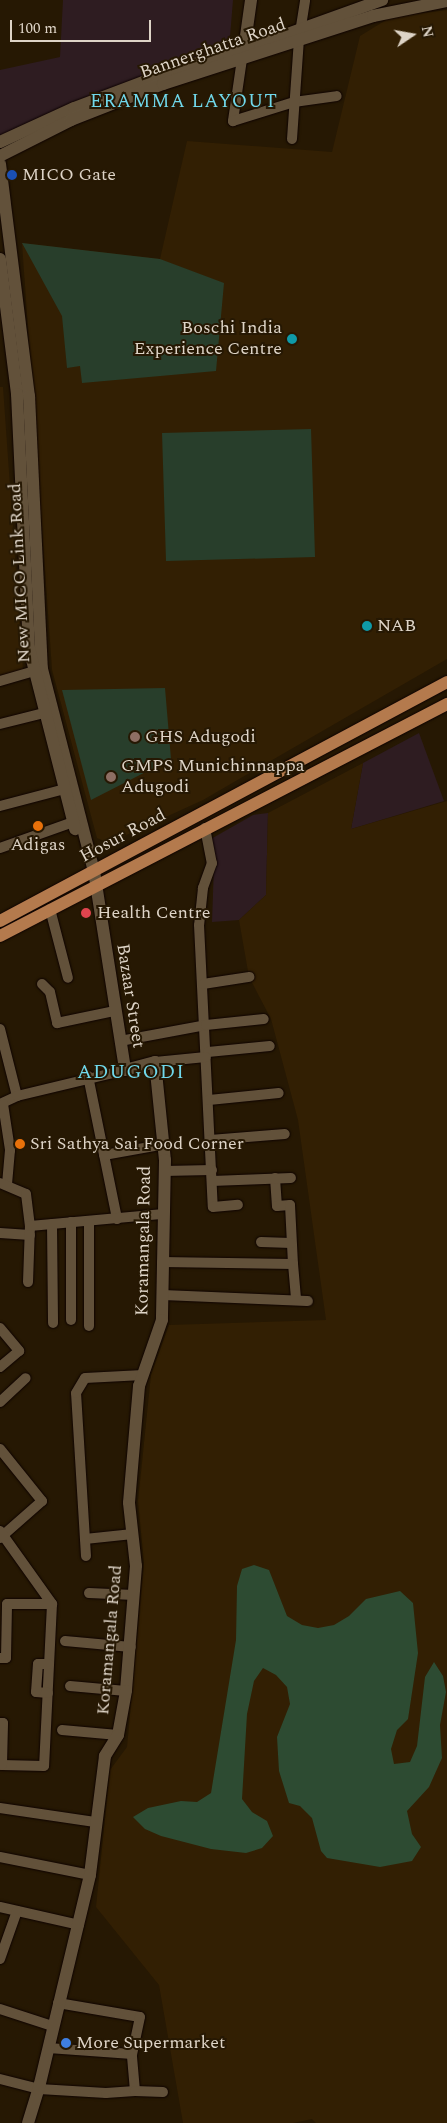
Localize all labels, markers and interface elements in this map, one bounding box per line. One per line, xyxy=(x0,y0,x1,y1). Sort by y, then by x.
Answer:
scale bar xyxy=(12,10,154,42)
north arrow xyxy=(387,10,437,60)
street label: Bannerghatta Road xyxy=(137,14,289,84)
text: 100 m xyxy=(18,17,57,40)
text: N xyxy=(416,24,439,40)
district label: ERAMMA LAYOUT xyxy=(88,91,280,113)
place label: MICO Gate xyxy=(22,164,116,186)
marker: MICO Gate xyxy=(6,169,18,181)
place label: Boschi India Experience Centre xyxy=(134,318,282,360)
marker: Boschi India Experience Centre xyxy=(286,333,298,345)
street label: New MICO Link Road xyxy=(5,482,35,664)
place label: NAB xyxy=(377,615,416,637)
marker: NAB xyxy=(361,620,373,632)
place label: GHS Adugodi xyxy=(145,726,256,748)
marker: GHS Adugodi xyxy=(129,731,141,743)
place label: GMPS Munichinnappa Adugodi xyxy=(121,756,305,799)
marker: GMPS Munichinnappa Adugodi xyxy=(105,771,117,783)
street label: Hosur Road xyxy=(76,804,170,868)
marker: Adigas xyxy=(32,820,44,832)
place label: Adigas xyxy=(10,834,66,856)
place label: Health Centre xyxy=(97,902,210,924)
marker: Health Centre xyxy=(79,906,93,920)
street label: Bazaar Street xyxy=(111,942,149,1050)
district label: ADUGODI xyxy=(76,1060,186,1084)
place label: Sri Sathya Sai Food Corner xyxy=(30,1133,244,1155)
marker: Sri Sathya Sai Food Corner xyxy=(14,1138,26,1150)
street label: Koramangala Road xyxy=(132,1166,156,1316)
street label: Koramangala Road xyxy=(93,1564,127,1716)
place label: More Supermarket xyxy=(76,2032,225,2054)
marker: More Supermarket xyxy=(60,2037,72,2049)

